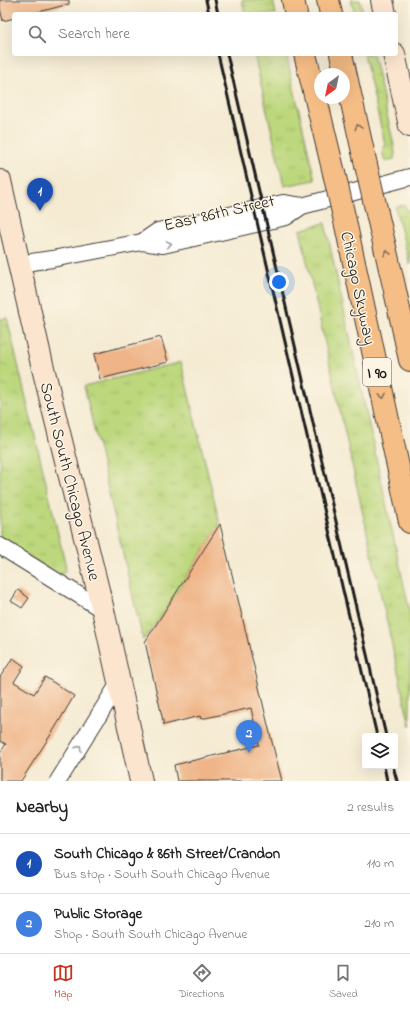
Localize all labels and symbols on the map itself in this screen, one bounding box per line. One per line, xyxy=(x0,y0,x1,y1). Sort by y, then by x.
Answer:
north arrow xyxy=(314,68,350,104)
one-way arrow xyxy=(354,124,362,130)
pin: 1 xyxy=(27,178,53,211)
street label: East 86th Street xyxy=(162,189,277,238)
street label: Chicago Skyway xyxy=(331,229,382,348)
one-way arrow xyxy=(165,240,172,248)
one-way arrow xyxy=(383,250,391,256)
your location xyxy=(269,272,289,292)
road number: I 90 xyxy=(363,358,391,386)
street label: South South Chicago Avenue xyxy=(31,380,106,584)
one-way arrow xyxy=(378,393,386,399)
pin: 2 xyxy=(236,720,262,753)
one-way arrow xyxy=(74,745,82,752)

